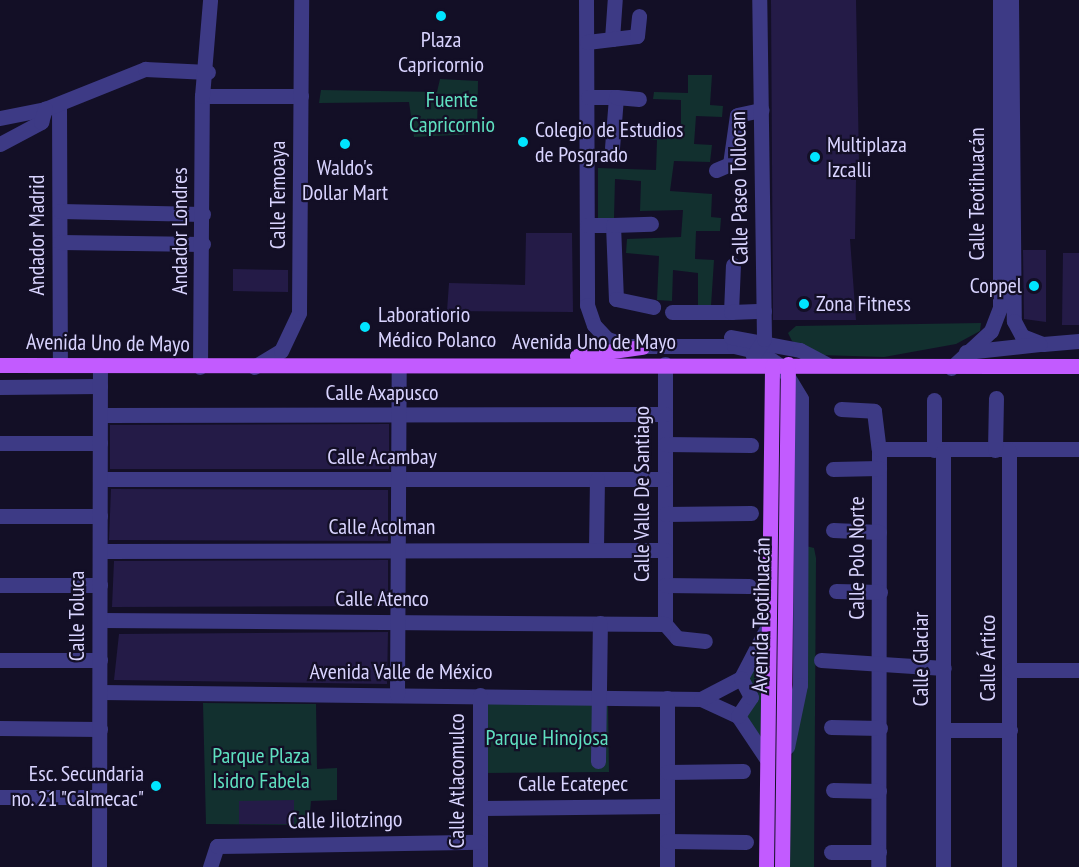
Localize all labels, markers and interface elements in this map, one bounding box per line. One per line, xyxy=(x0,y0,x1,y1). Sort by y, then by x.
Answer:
marker: Plaza Capricornio xyxy=(434,9,448,23)
place label: Plaza Capricornio xyxy=(398,26,484,78)
park label: Fuente Capricornio xyxy=(409,86,495,138)
street label: Calle Paseo Tollocan xyxy=(724,111,754,265)
place label: Colegio de Estudios de Posgrado xyxy=(535,116,683,168)
street label: Calle Teotihuacán xyxy=(964,127,990,261)
place label: Multiplaza Izcalli xyxy=(827,131,907,182)
marker: Colegio de Estudios de Posgrado xyxy=(516,135,530,149)
marker: Waldo's Dollar Mart xyxy=(338,137,352,151)
street label: Calle Temoaya xyxy=(265,141,291,249)
marker: Multiplaza Izcalli xyxy=(808,150,822,164)
place label: Waldo's Dollar Mart xyxy=(302,154,388,206)
street label: Andador Londres xyxy=(167,167,193,295)
street label: Andador Madrid xyxy=(24,175,50,295)
place label: Coppel xyxy=(970,273,1022,299)
marker: Coppel xyxy=(1027,279,1041,293)
place label: Zona Fitness xyxy=(816,291,911,317)
marker: Zona Fitness xyxy=(797,297,811,311)
place label: Laboratiorio Médico Polanco xyxy=(378,301,496,352)
marker: Laboratiorio Médico Polanco xyxy=(356,318,374,336)
street label: Avenida Uno de Mayo xyxy=(26,328,190,358)
street label: Avenida Uno de Mayo xyxy=(512,329,676,355)
street label: Calle Axapusco xyxy=(325,380,439,406)
street label: Calle Valle De Santiago xyxy=(629,406,655,582)
street label: Calle Acambay xyxy=(327,444,437,470)
street label: Calle Polo Norte xyxy=(844,496,870,620)
street label: Calle Acolman xyxy=(328,514,436,540)
street label: Avenida Teotihuacán xyxy=(746,537,776,693)
street label: Calle Toluca xyxy=(64,571,90,661)
street label: Calle Atenco xyxy=(335,586,429,612)
street label: Calle Glaciar xyxy=(908,612,934,706)
street label: Calle Ártico xyxy=(975,614,1001,702)
street label: Avenida Valle de México xyxy=(309,659,493,685)
street label: Calle Atlacomulco xyxy=(444,713,470,849)
park label: Parque Hinojosa xyxy=(485,725,609,751)
park label: Parque Plaza Isidro Fabela xyxy=(212,742,310,794)
place label: Esc. Secundaria no. 21 "Calmecac" xyxy=(9,760,144,812)
street label: Calle Ecatepec xyxy=(518,771,628,797)
marker: Esc. Secundaria no. 21 "Calmecac" xyxy=(149,779,163,793)
street label: Calle Jilotzingo xyxy=(287,806,403,834)

